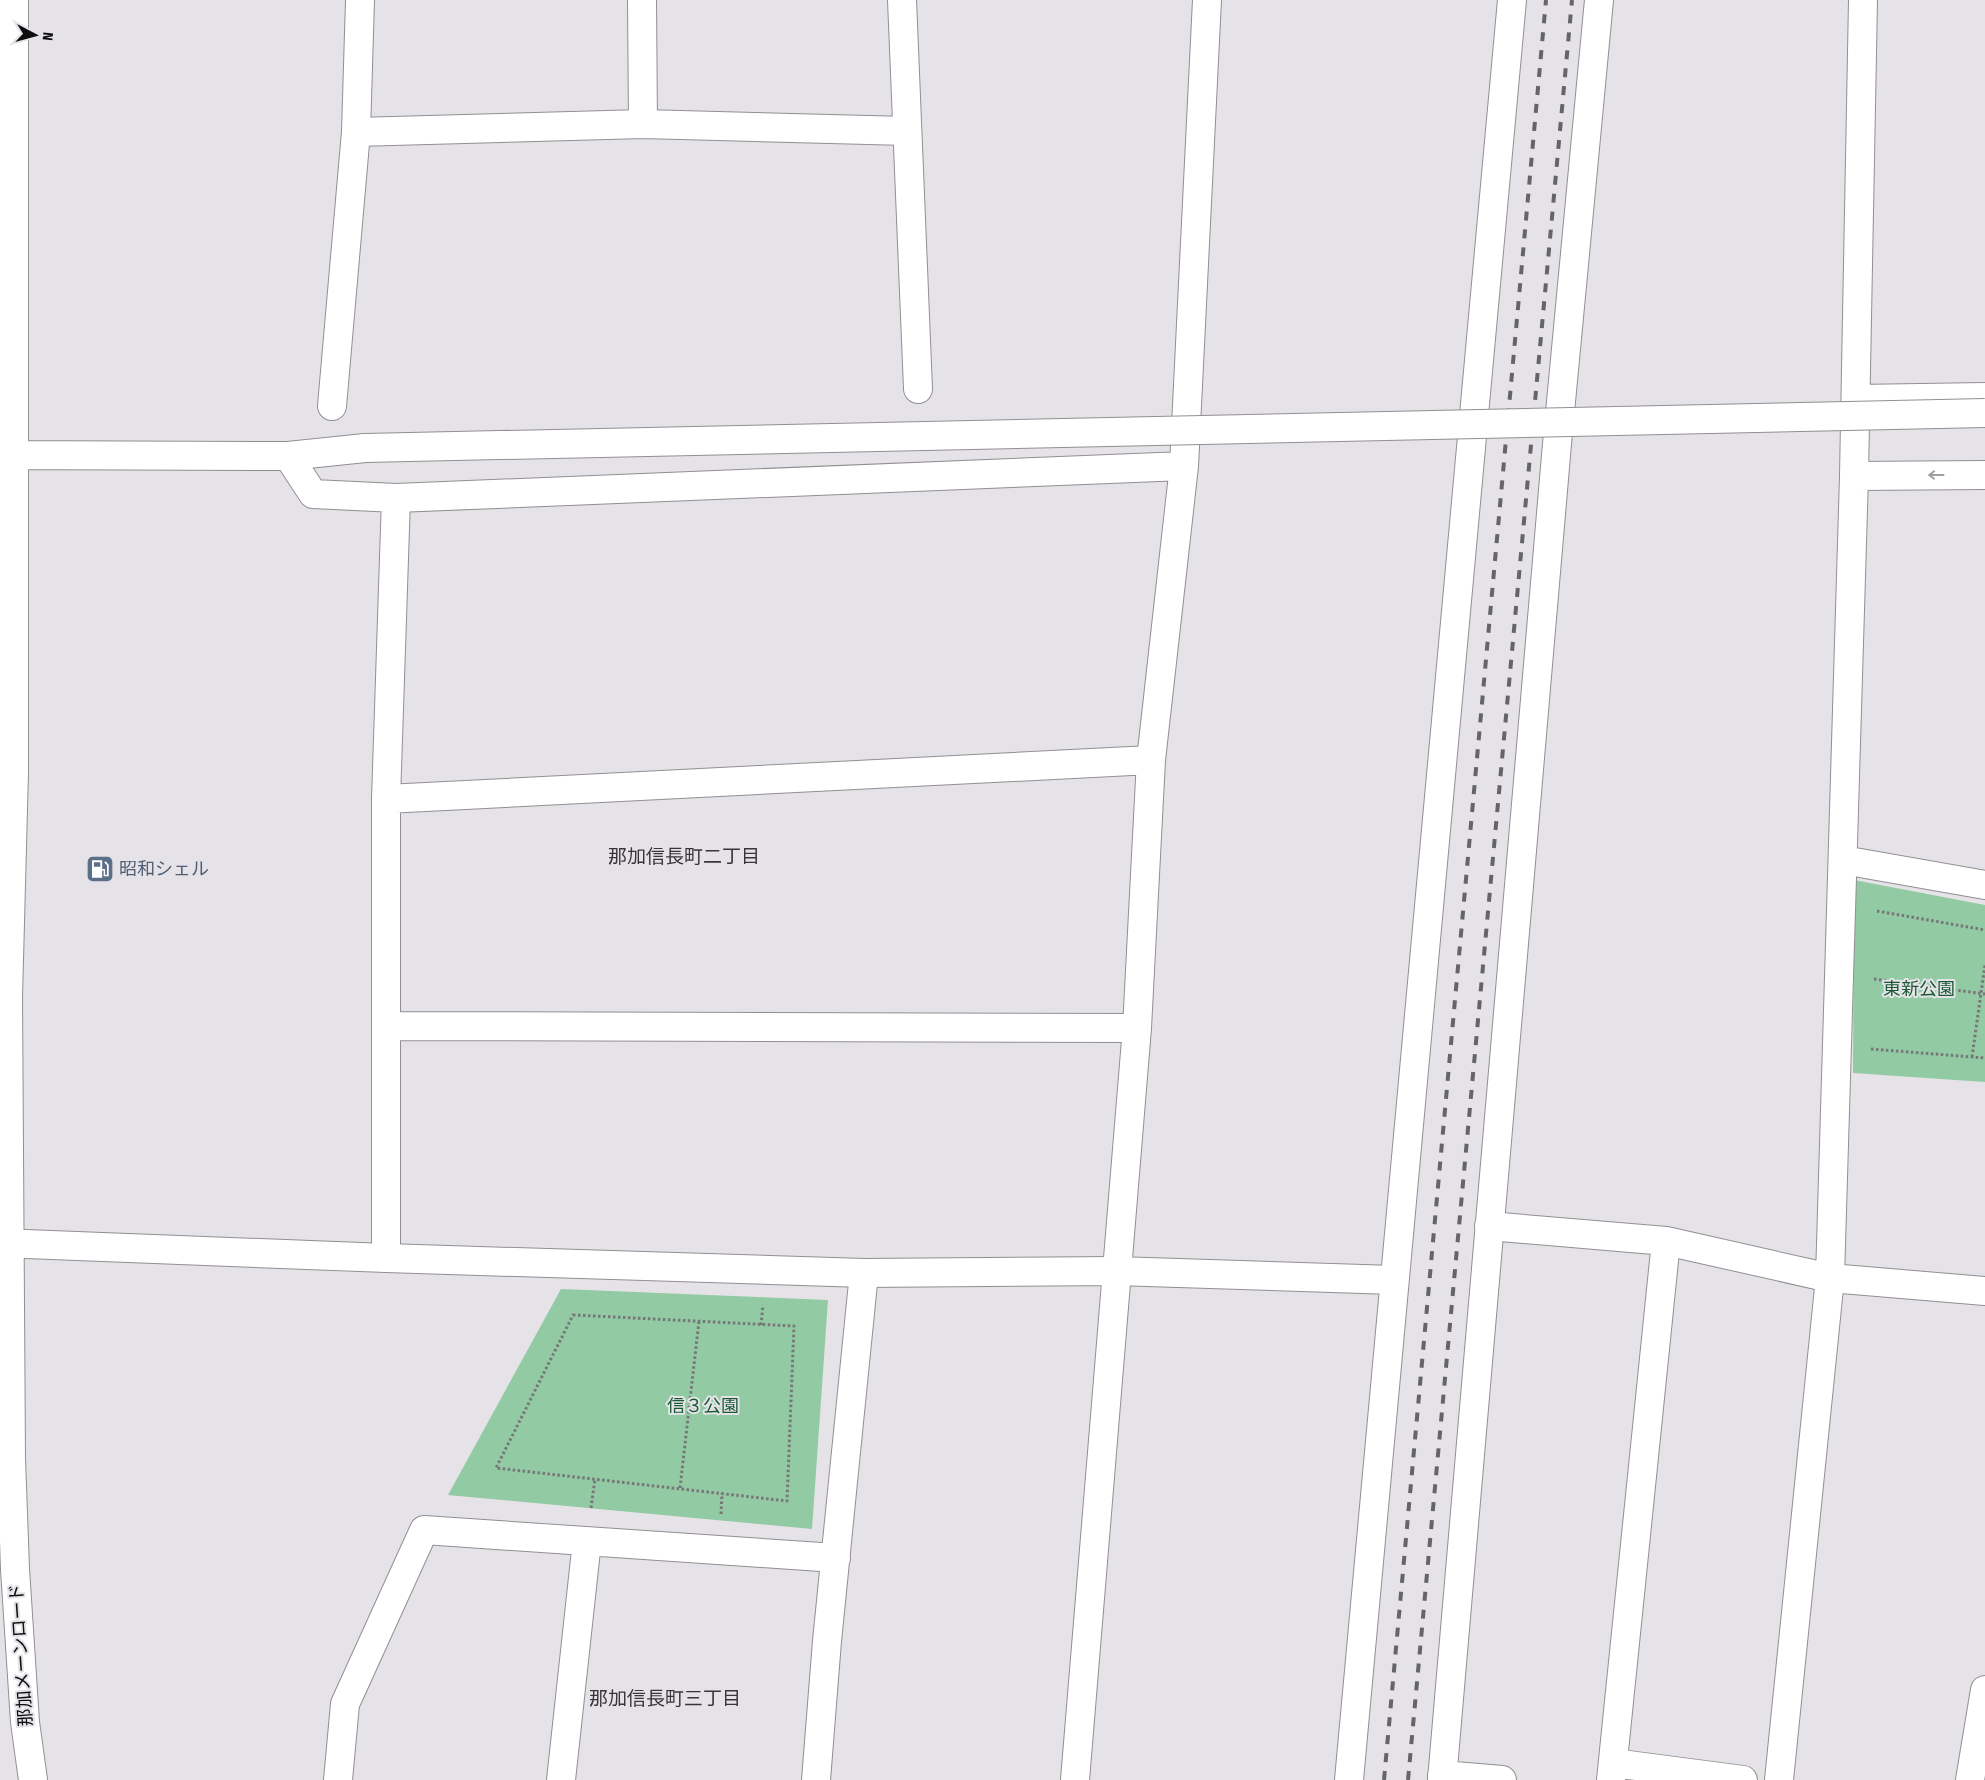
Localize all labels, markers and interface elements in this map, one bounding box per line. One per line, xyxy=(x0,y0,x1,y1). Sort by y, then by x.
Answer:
north arrow xyxy=(10,10,60,60)
text: N xyxy=(39,31,56,41)
one-way arrow xyxy=(1929,470,1945,480)
district label: 那加信長町二丁目 xyxy=(608,845,760,868)
fuel station icon: 昭和シェル xyxy=(85,854,115,884)
place label: 昭和シェル xyxy=(119,858,209,880)
park label: 東新公園 xyxy=(1883,978,1955,1000)
park label: 信３公園 xyxy=(667,1395,739,1417)
street label: 那加メーンロード xyxy=(5,1583,37,1727)
district label: 那加信長町三丁目 xyxy=(589,1687,741,1710)

